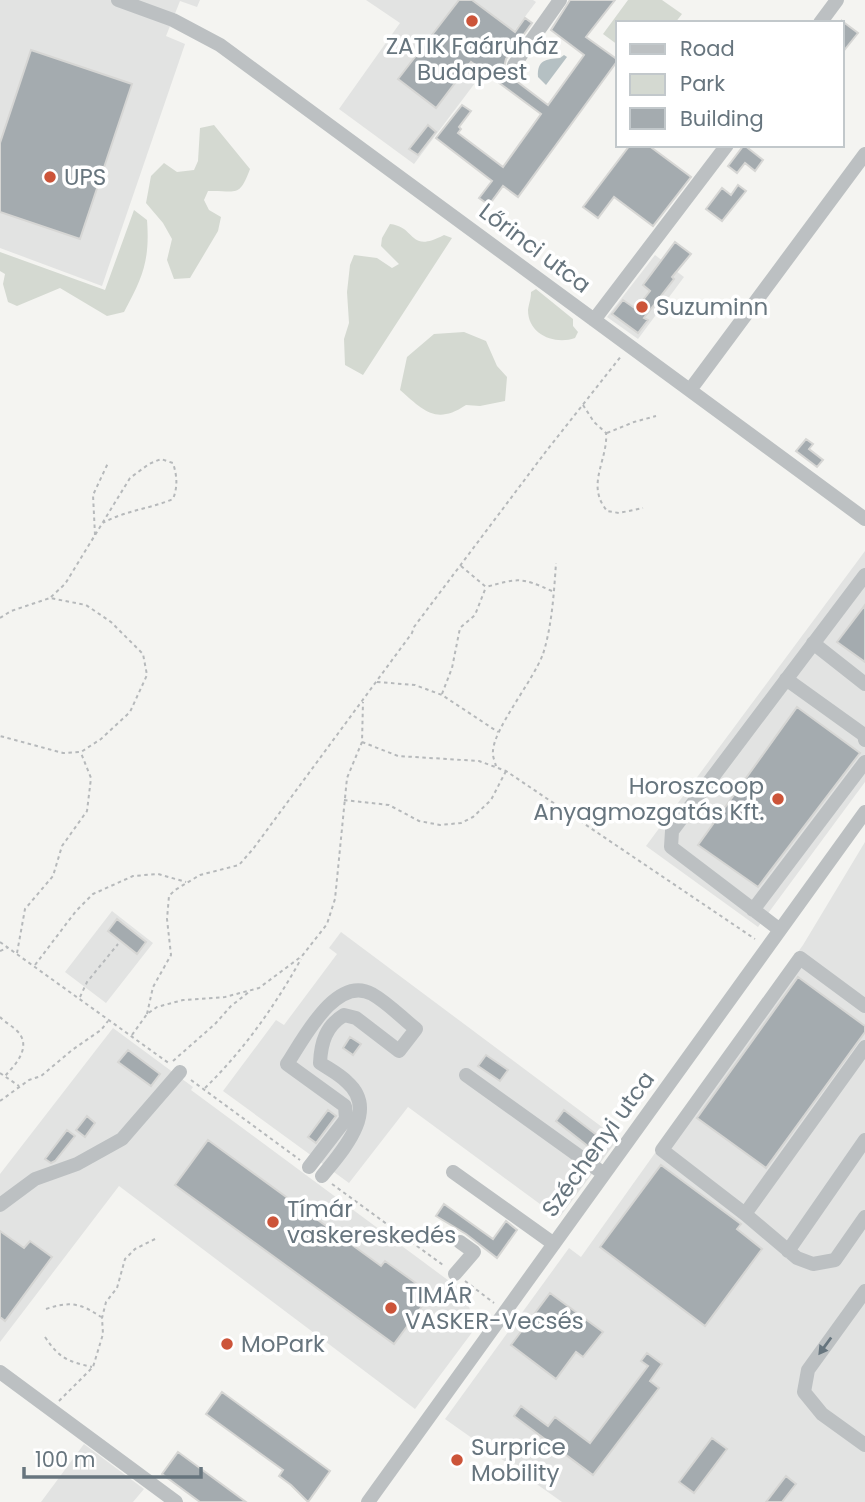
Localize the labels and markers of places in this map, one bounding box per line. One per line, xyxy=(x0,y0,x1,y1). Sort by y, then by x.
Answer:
marker: ZATIK Faáruház Budapest xyxy=(464,13,480,29)
place label: ZATIK Faáruház Budapest xyxy=(386,30,558,88)
place label: UPS xyxy=(64,161,106,193)
marker: UPS xyxy=(42,169,58,185)
place label: Suzuminn xyxy=(656,291,768,323)
marker: Suzuminn xyxy=(634,299,650,315)
place label: Horoszcoop Anyagmozgatás Kft. xyxy=(533,770,764,828)
marker: Horoszcoop Anyagmozgatás Kft. xyxy=(770,791,786,807)
place label: Tímár vaskereskedés xyxy=(287,1193,456,1251)
marker: Tímár vaskereskedés xyxy=(265,1214,281,1230)
place label: TIMÁR VASKER-Vecsés xyxy=(405,1279,584,1337)
marker: TIMÁR VASKER-Vecsés xyxy=(383,1300,399,1316)
place label: MoPark xyxy=(241,1328,325,1360)
marker: MoPark xyxy=(219,1336,235,1352)
place label: Surprice Mobility xyxy=(471,1431,566,1489)
marker: Surprice Mobility xyxy=(449,1452,465,1468)

